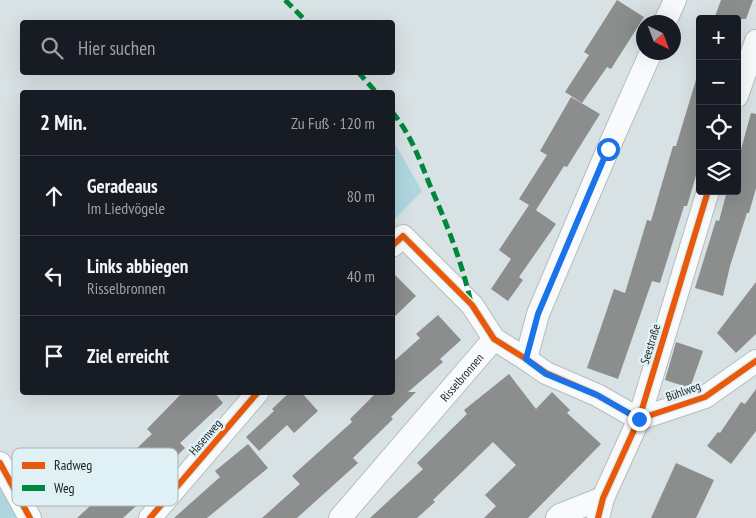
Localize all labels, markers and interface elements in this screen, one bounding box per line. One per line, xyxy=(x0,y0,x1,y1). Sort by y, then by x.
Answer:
north arrow xyxy=(636,15,681,60)
map controls xyxy=(696,15,741,195)
button: + xyxy=(696,15,741,60)
search box xyxy=(20,20,395,75)
icon: search xyxy=(38,34,66,62)
text: Hier suchen xyxy=(78,36,155,60)
button: − xyxy=(696,60,741,105)
button: locate xyxy=(696,105,741,150)
text: 2 Min. xyxy=(40,109,87,136)
text: Zu Fuß · 120 m xyxy=(291,113,375,133)
route start xyxy=(597,138,620,161)
button: layers xyxy=(696,150,741,195)
text: Geradeaus xyxy=(87,174,158,198)
icon: ahead xyxy=(40,182,68,210)
text: 80 m xyxy=(347,186,375,206)
text: Im Liedvögele xyxy=(87,198,165,218)
text: Links abbiegen xyxy=(87,254,188,278)
icon: left xyxy=(40,262,68,290)
text: 40 m xyxy=(347,266,375,286)
text: Risselbronnen xyxy=(87,278,165,298)
street label: Seestraße xyxy=(637,322,663,366)
icon: arrive xyxy=(40,342,68,370)
text: Ziel erreicht xyxy=(87,344,169,368)
street label: Risselbronnen xyxy=(436,350,486,404)
street label: Bühlweg xyxy=(664,378,702,404)
route end xyxy=(628,408,651,431)
street label: Hasenweg xyxy=(185,416,225,458)
legend xyxy=(12,448,178,506)
text: Radweg xyxy=(54,456,92,474)
text: Weg xyxy=(54,479,75,497)

